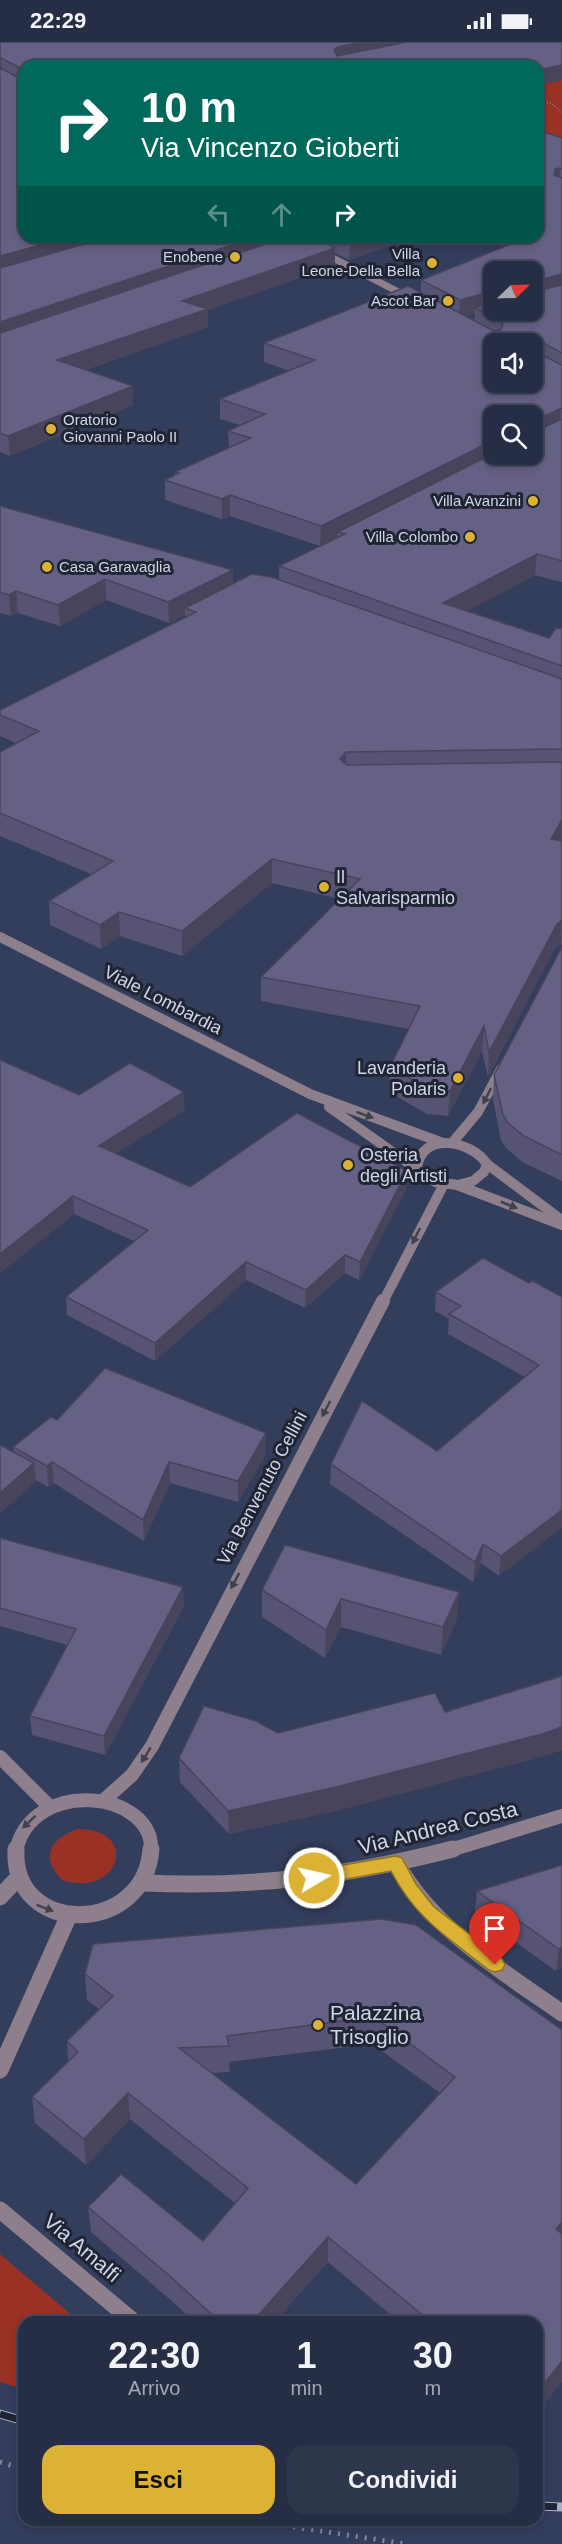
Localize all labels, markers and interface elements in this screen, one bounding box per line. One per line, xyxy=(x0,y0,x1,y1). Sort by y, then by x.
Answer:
text: 22:29 xyxy=(30,8,86,33)
icon: right xyxy=(42,84,120,162)
text: 10 m xyxy=(141,84,237,131)
text: Via Vincenzo Gioberti xyxy=(141,133,400,163)
icon: left xyxy=(202,198,235,231)
icon: ahead xyxy=(265,198,298,231)
icon: right xyxy=(328,198,361,231)
place label: Villa Leone-Della Bella xyxy=(302,245,421,279)
place label: Enobene xyxy=(163,248,223,265)
marker: Enobene xyxy=(228,250,242,264)
marker: Villa Leone-Della Bella xyxy=(425,256,439,270)
north arrow xyxy=(483,261,543,321)
map controls xyxy=(483,261,543,465)
place label: Ascot Bar xyxy=(371,292,436,309)
marker: Ascot Bar xyxy=(441,294,455,308)
button: sound xyxy=(483,333,543,393)
button: search xyxy=(483,405,543,465)
place label: Oratorio Giovanni Paolo II xyxy=(63,411,177,445)
marker: Oratorio Giovanni Paolo II xyxy=(44,422,58,436)
place label: Villa Avanzini xyxy=(433,492,521,509)
marker: Villa Avanzini xyxy=(526,494,540,508)
place label: Villa Colombo xyxy=(366,528,458,545)
marker: Villa Colombo xyxy=(463,530,477,544)
place label: Casa Garavaglia xyxy=(59,558,171,575)
marker: Casa Garavaglia xyxy=(40,560,54,574)
place label: Il Salvarisparmio xyxy=(336,867,455,908)
marker: Il Salvarisparmio xyxy=(317,880,331,894)
street label: Viale Lombardia xyxy=(101,962,226,1039)
place label: Lavanderia Polaris xyxy=(357,1058,447,1099)
marker: Lavanderia Polaris xyxy=(451,1071,465,1085)
one-way arrow xyxy=(482,1087,491,1104)
one-way arrow xyxy=(356,1111,374,1121)
place label: Osteria degli Artisti xyxy=(360,1145,447,1186)
marker: Osteria degli Artisti xyxy=(341,1158,355,1172)
one-way arrow xyxy=(500,1201,518,1210)
one-way arrow xyxy=(412,1227,422,1245)
one-way arrow xyxy=(321,1400,331,1417)
street label: Via Benvenuto Cellini xyxy=(213,1408,311,1568)
one-way arrow xyxy=(230,1573,240,1590)
one-way arrow xyxy=(141,1747,152,1763)
street label: Via Andrea Costa xyxy=(356,1797,520,1858)
one-way arrow xyxy=(22,1814,36,1828)
position arrow xyxy=(282,1846,346,1910)
one-way arrow xyxy=(37,1903,55,1913)
pin xyxy=(469,1903,520,1965)
icon: arrive xyxy=(478,1912,511,1945)
place label: Palazzina Trisoglio xyxy=(330,2001,421,2048)
marker: Palazzina Trisoglio xyxy=(311,2018,325,2032)
street label: Via Amalfi xyxy=(39,2209,125,2286)
text: 22:30 xyxy=(108,2335,200,2376)
text: 1 xyxy=(296,2335,317,2376)
text: 30 xyxy=(413,2335,453,2376)
text: Arrivo xyxy=(128,2377,180,2399)
text: min xyxy=(290,2377,323,2399)
text: m xyxy=(424,2377,441,2399)
button: Esci xyxy=(42,2445,275,2514)
button: Condividi xyxy=(287,2445,519,2514)

